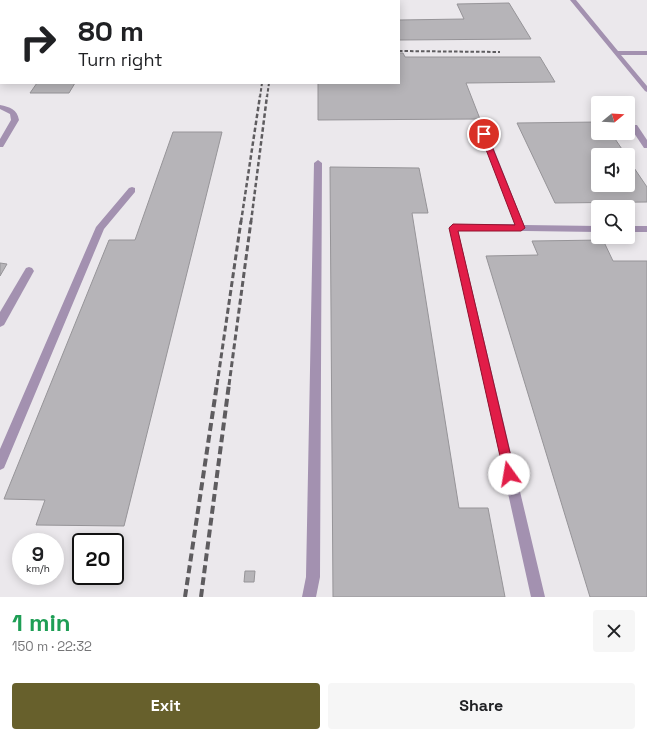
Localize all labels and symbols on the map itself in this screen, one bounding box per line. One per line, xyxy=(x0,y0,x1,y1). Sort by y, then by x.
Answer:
north arrow xyxy=(591,96,635,140)
pin xyxy=(467,117,501,151)
position arrow xyxy=(488,453,530,495)
speed limit sign: 20 xyxy=(72,533,124,585)

